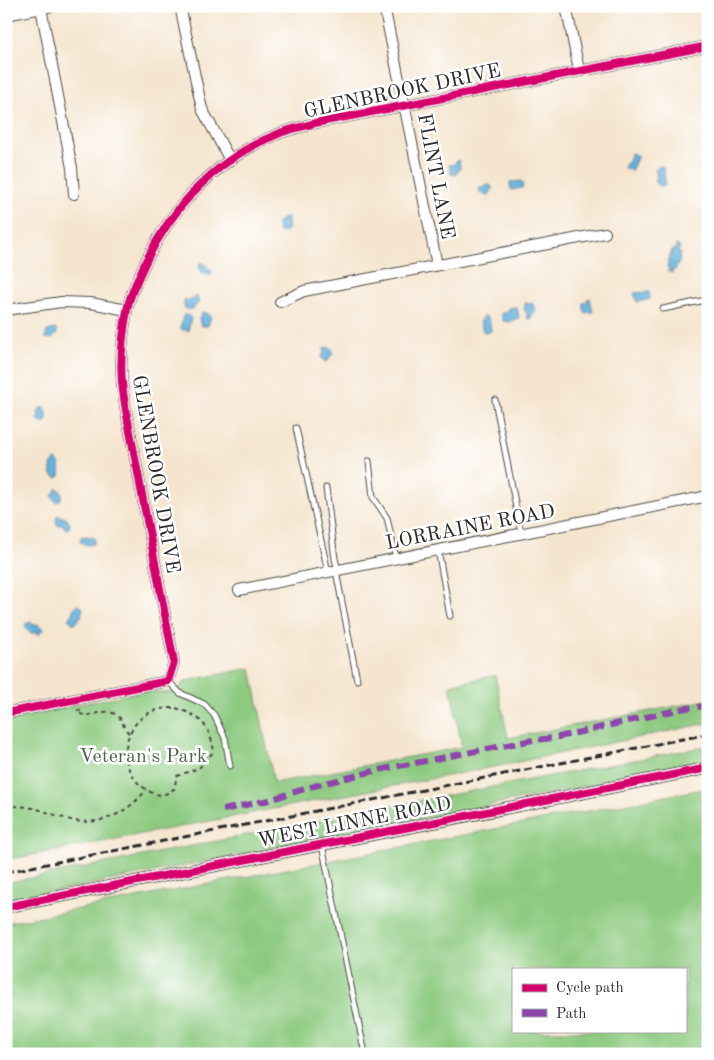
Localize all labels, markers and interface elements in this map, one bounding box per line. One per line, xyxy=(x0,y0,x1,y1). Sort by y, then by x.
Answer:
street label: GLENBROOK DRIVE xyxy=(302,61,503,123)
street label: FLINT LANE xyxy=(413,112,457,241)
street label: GLENBROOK DRIVE xyxy=(128,374,182,575)
street label: LORRAINE ROAD xyxy=(384,502,557,554)
park label: Veteran's Park xyxy=(79,747,207,767)
street label: WEST LINNE ROAD xyxy=(256,794,453,852)
legend xyxy=(512,968,686,1032)
text: Cycle path xyxy=(556,981,624,996)
text: Path xyxy=(556,1007,586,1022)

